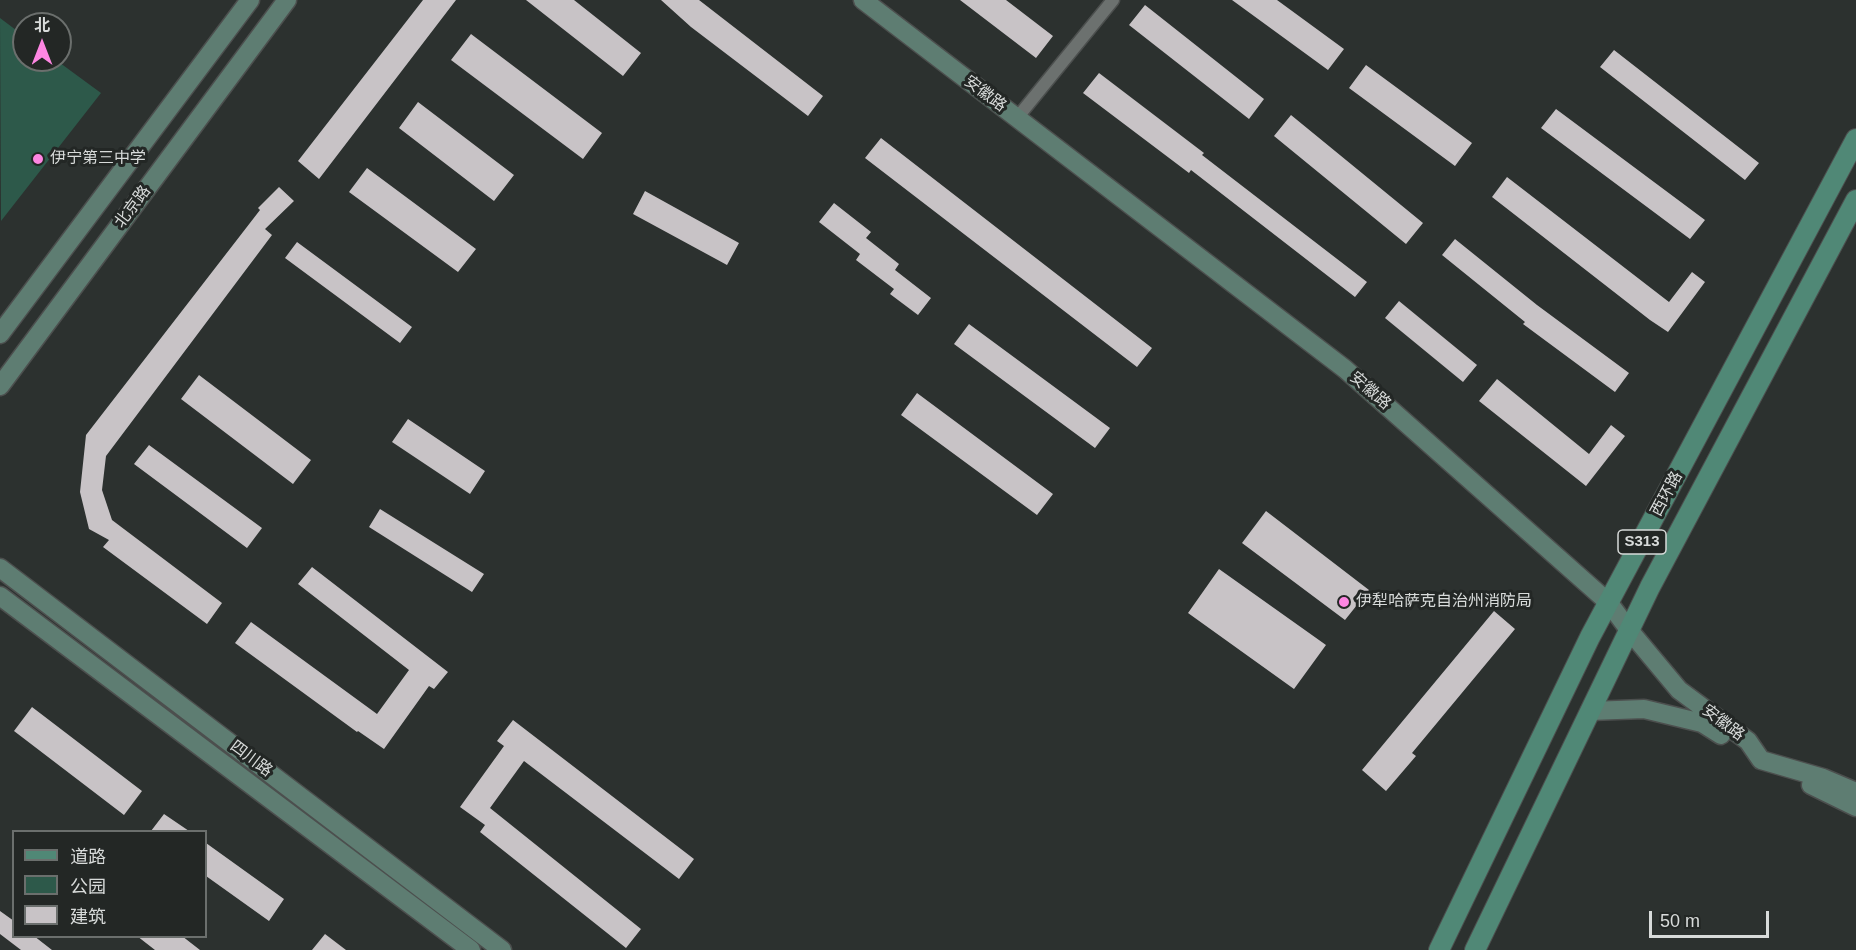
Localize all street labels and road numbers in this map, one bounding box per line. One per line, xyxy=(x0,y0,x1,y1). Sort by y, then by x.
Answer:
street label: 安徽路 xyxy=(960,72,1010,116)
street label: 北京路 xyxy=(111,182,155,232)
street label: 安徽路 xyxy=(1346,368,1394,414)
street label: 西环路 xyxy=(1647,468,1687,520)
road number: S313 xyxy=(1618,530,1666,554)
street label: 安徽路 xyxy=(1698,701,1748,745)
street label: 四川路 xyxy=(226,737,276,781)

